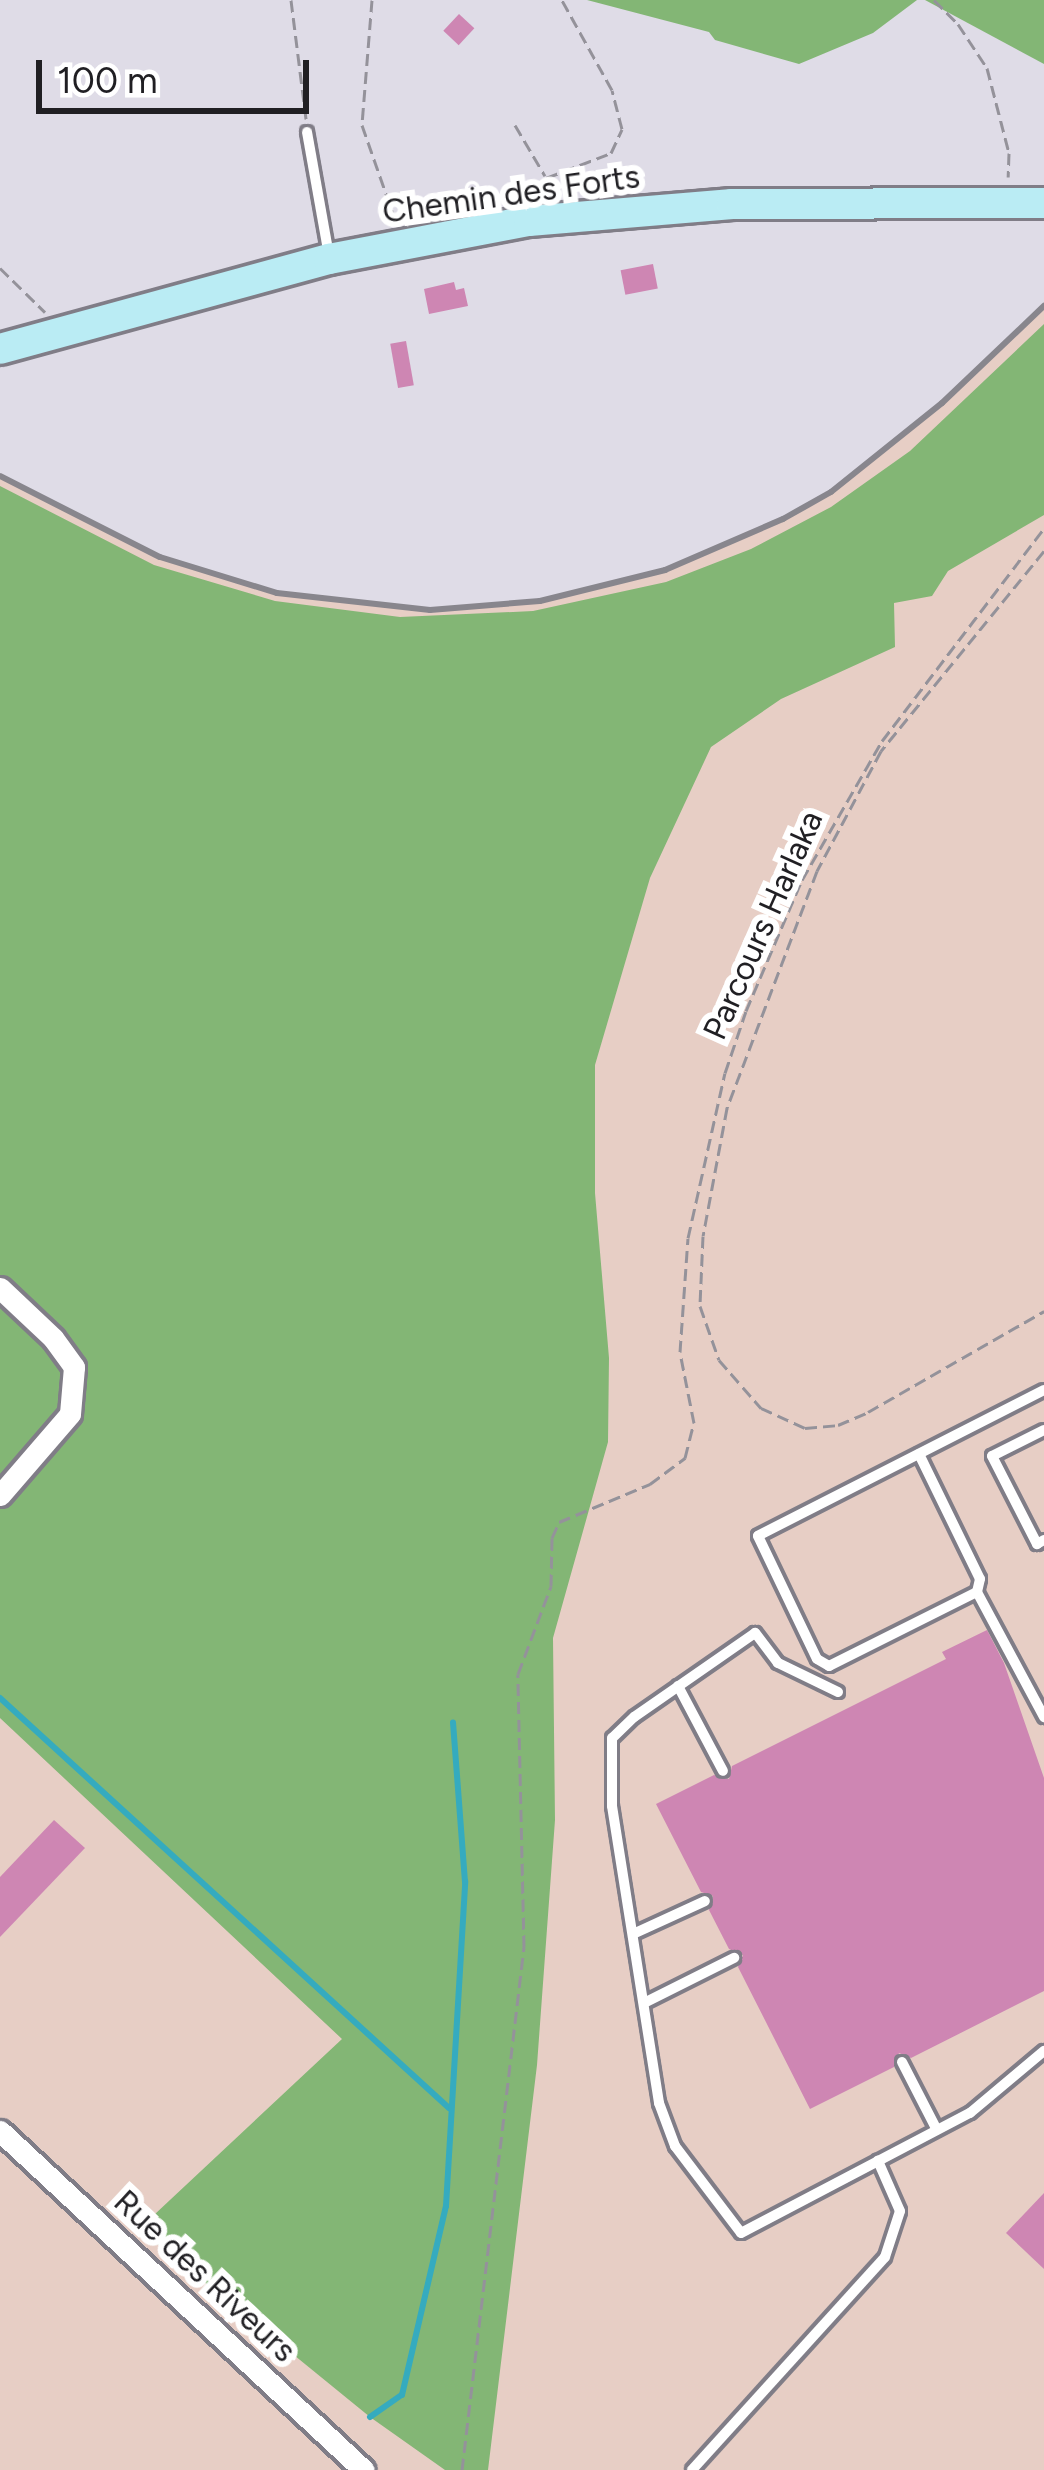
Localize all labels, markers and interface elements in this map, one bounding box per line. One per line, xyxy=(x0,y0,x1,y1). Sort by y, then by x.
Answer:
scale bar xyxy=(42,36,315,110)
text: 100 m xyxy=(57,59,158,102)
street label: Chemin des Forts xyxy=(380,156,642,232)
street label: Parcours Harlaka xyxy=(695,804,831,1046)
street label: Rue des Riveurs xyxy=(106,2182,304,2370)

